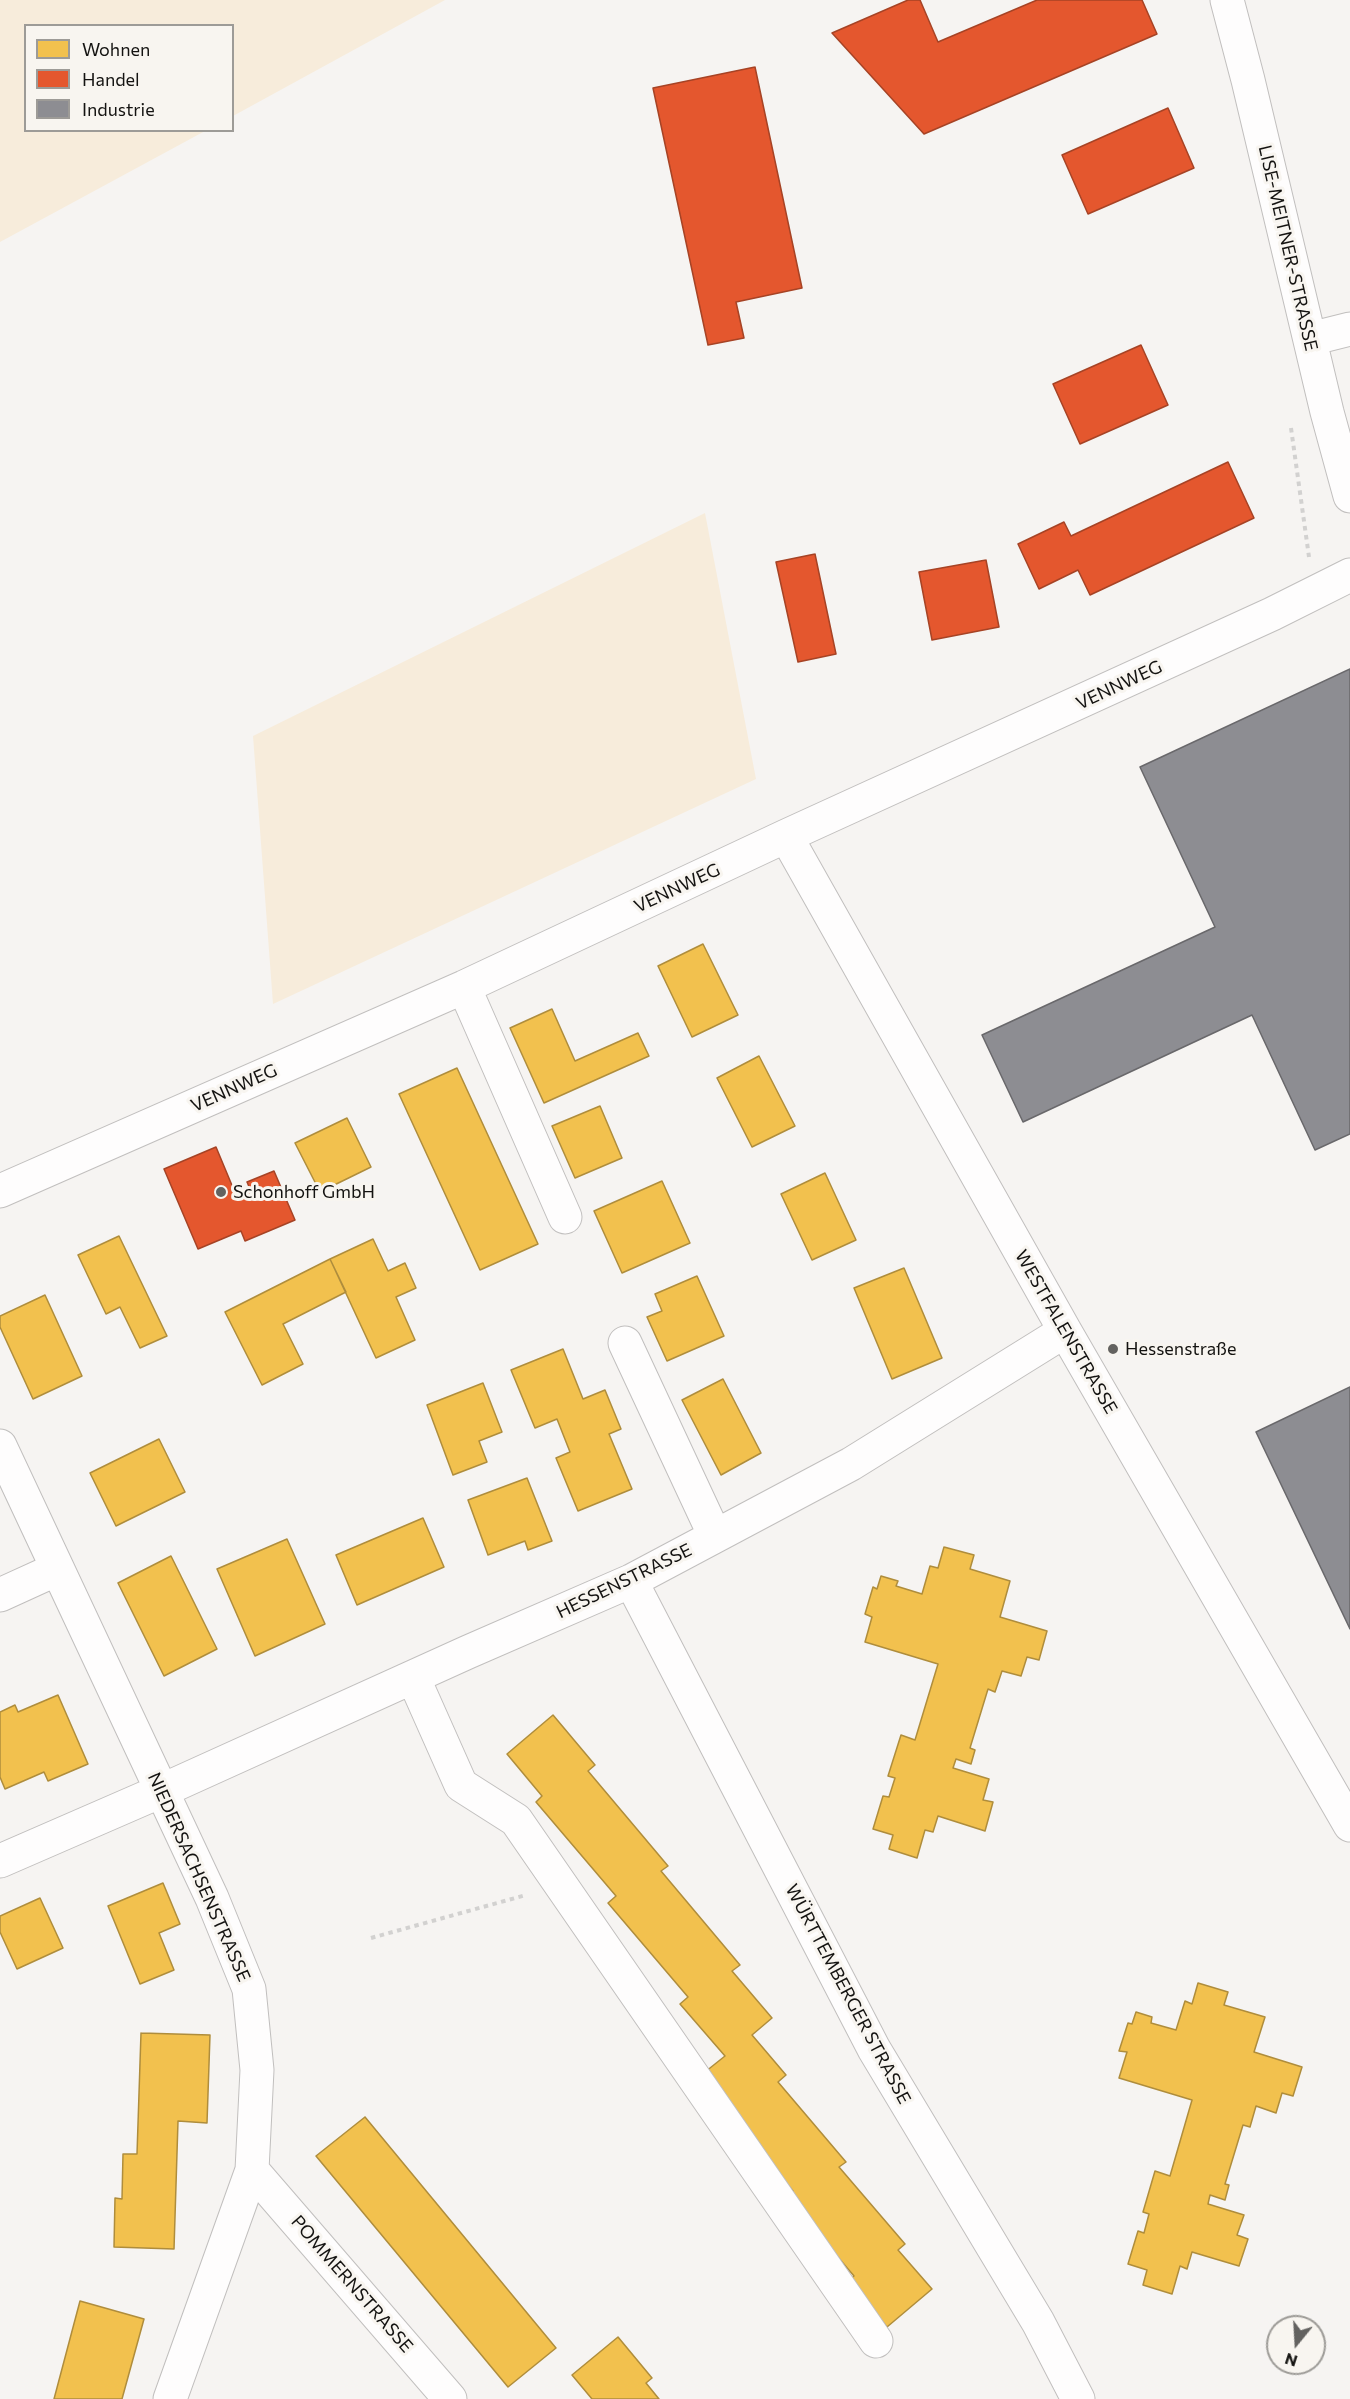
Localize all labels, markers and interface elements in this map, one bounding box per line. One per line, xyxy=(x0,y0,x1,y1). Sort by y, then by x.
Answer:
legend xyxy=(24,24,234,132)
text: Wohnen xyxy=(82,38,150,60)
text: Handel xyxy=(82,68,140,90)
text: Industrie xyxy=(82,98,155,120)
street label: LISE-MEITNER-STRASSE xyxy=(1254,143,1322,353)
street label: VENNWEG xyxy=(1073,656,1165,714)
street label: VENNWEG xyxy=(631,859,723,917)
street label: VENNWEG xyxy=(187,1059,281,1117)
place label: Schonhoff GmbH xyxy=(233,1181,375,1203)
marker: Schonhoff GmbH xyxy=(214,1185,228,1199)
street label: WESTFALENSTRASSE xyxy=(1010,1246,1122,1418)
place label: Hessenstraße xyxy=(1125,1338,1236,1360)
marker: Hessenstraße xyxy=(1106,1342,1120,1356)
street label: HESSENSTRASSE xyxy=(553,1539,695,1623)
street label: NIEDERSACHSENSTRASSE xyxy=(143,1769,255,1985)
street label: WÜRTTEMBERGER STRASSE xyxy=(781,1880,915,2108)
street label: POMMERNSTRASSE xyxy=(287,2211,417,2357)
north arrow xyxy=(1266,2315,1326,2375)
text: N xyxy=(1282,2350,1300,2372)

